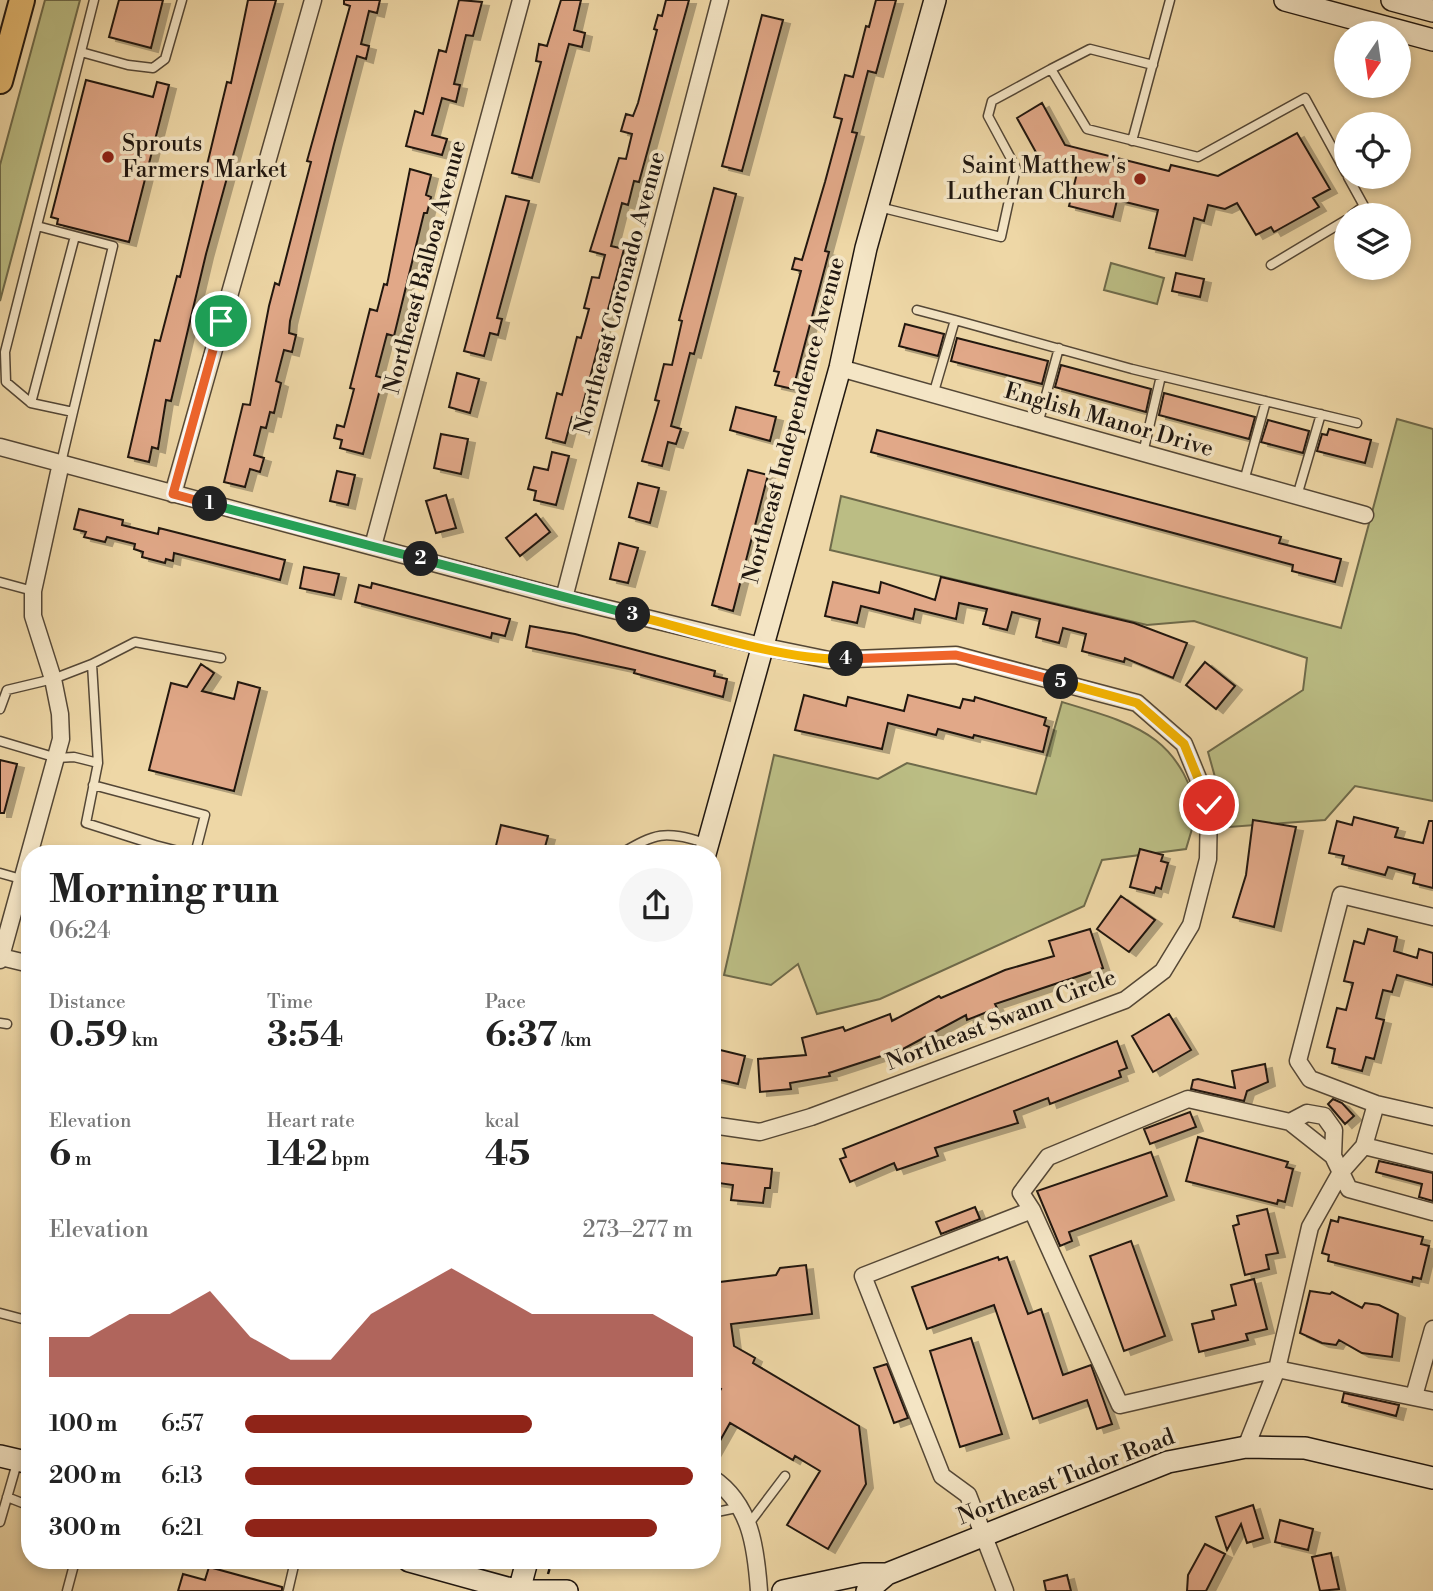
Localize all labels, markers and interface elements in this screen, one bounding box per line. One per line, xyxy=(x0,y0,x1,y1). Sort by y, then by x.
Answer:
north arrow xyxy=(1334,21,1410,98)
map controls xyxy=(1334,21,1411,280)
button: locate xyxy=(1334,112,1411,189)
place label: Sprouts Farmers Market xyxy=(122,130,287,184)
street label: Northeast Balboa Avenue xyxy=(378,137,472,397)
street label: Northeast Coronado Avenue xyxy=(569,148,671,438)
marker: Sprouts Farmers Market xyxy=(100,149,116,165)
place label: Saint Matthew's Lutheran Church xyxy=(947,152,1126,206)
marker: Saint Matthew's Lutheran Church xyxy=(1132,171,1148,187)
button: layers xyxy=(1334,203,1411,280)
street label: Northeast Independence Avenue xyxy=(737,254,851,586)
pin xyxy=(191,291,251,351)
icon: arrive xyxy=(202,302,240,340)
street label: English Manor Drive xyxy=(1001,377,1217,463)
pin: 1 xyxy=(192,486,228,522)
text: 1 xyxy=(205,491,214,515)
pin: 2 xyxy=(404,542,438,576)
text: 2 xyxy=(415,546,426,570)
pin: 3 xyxy=(616,598,650,632)
text: 3 xyxy=(627,602,638,626)
pin: 4 xyxy=(828,642,864,676)
text: 4 xyxy=(839,646,852,670)
pin: 5 xyxy=(1044,664,1078,700)
text: 5 xyxy=(1055,669,1066,693)
pin xyxy=(1179,775,1239,835)
icon: check xyxy=(1190,786,1228,824)
text: Morning run xyxy=(49,867,279,914)
button: share xyxy=(619,868,693,942)
text: 06:24 xyxy=(49,917,110,945)
street label: Northeast Swann Circle xyxy=(882,963,1120,1077)
text: Distance xyxy=(49,990,126,1014)
text: Time xyxy=(267,990,313,1014)
text: Pace xyxy=(485,990,526,1014)
text: 0.59 xyxy=(49,1014,128,1057)
text: 3:54 xyxy=(267,1014,343,1057)
text: 6:37 xyxy=(485,1014,558,1057)
text: km xyxy=(128,1028,158,1052)
text: /km xyxy=(558,1028,592,1052)
text: Elevation xyxy=(49,1109,131,1133)
text: Heart rate xyxy=(267,1109,355,1133)
text: kcal xyxy=(485,1109,519,1133)
text: 6 xyxy=(49,1133,71,1176)
text: 142 xyxy=(267,1133,328,1176)
text: 45 xyxy=(485,1133,530,1176)
text: m xyxy=(71,1147,92,1171)
text: bpm xyxy=(328,1147,370,1171)
text: Elevation xyxy=(49,1216,149,1244)
text: 273–277 m xyxy=(582,1216,693,1244)
text: 100 m xyxy=(49,1410,117,1438)
text: 6:57 xyxy=(161,1410,204,1438)
street label: Northeast Tudor Road xyxy=(953,1423,1179,1531)
text: 200 m xyxy=(49,1462,121,1490)
text: 6:13 xyxy=(161,1462,203,1490)
text: 300 m xyxy=(49,1514,121,1542)
text: 6:21 xyxy=(161,1514,203,1542)

